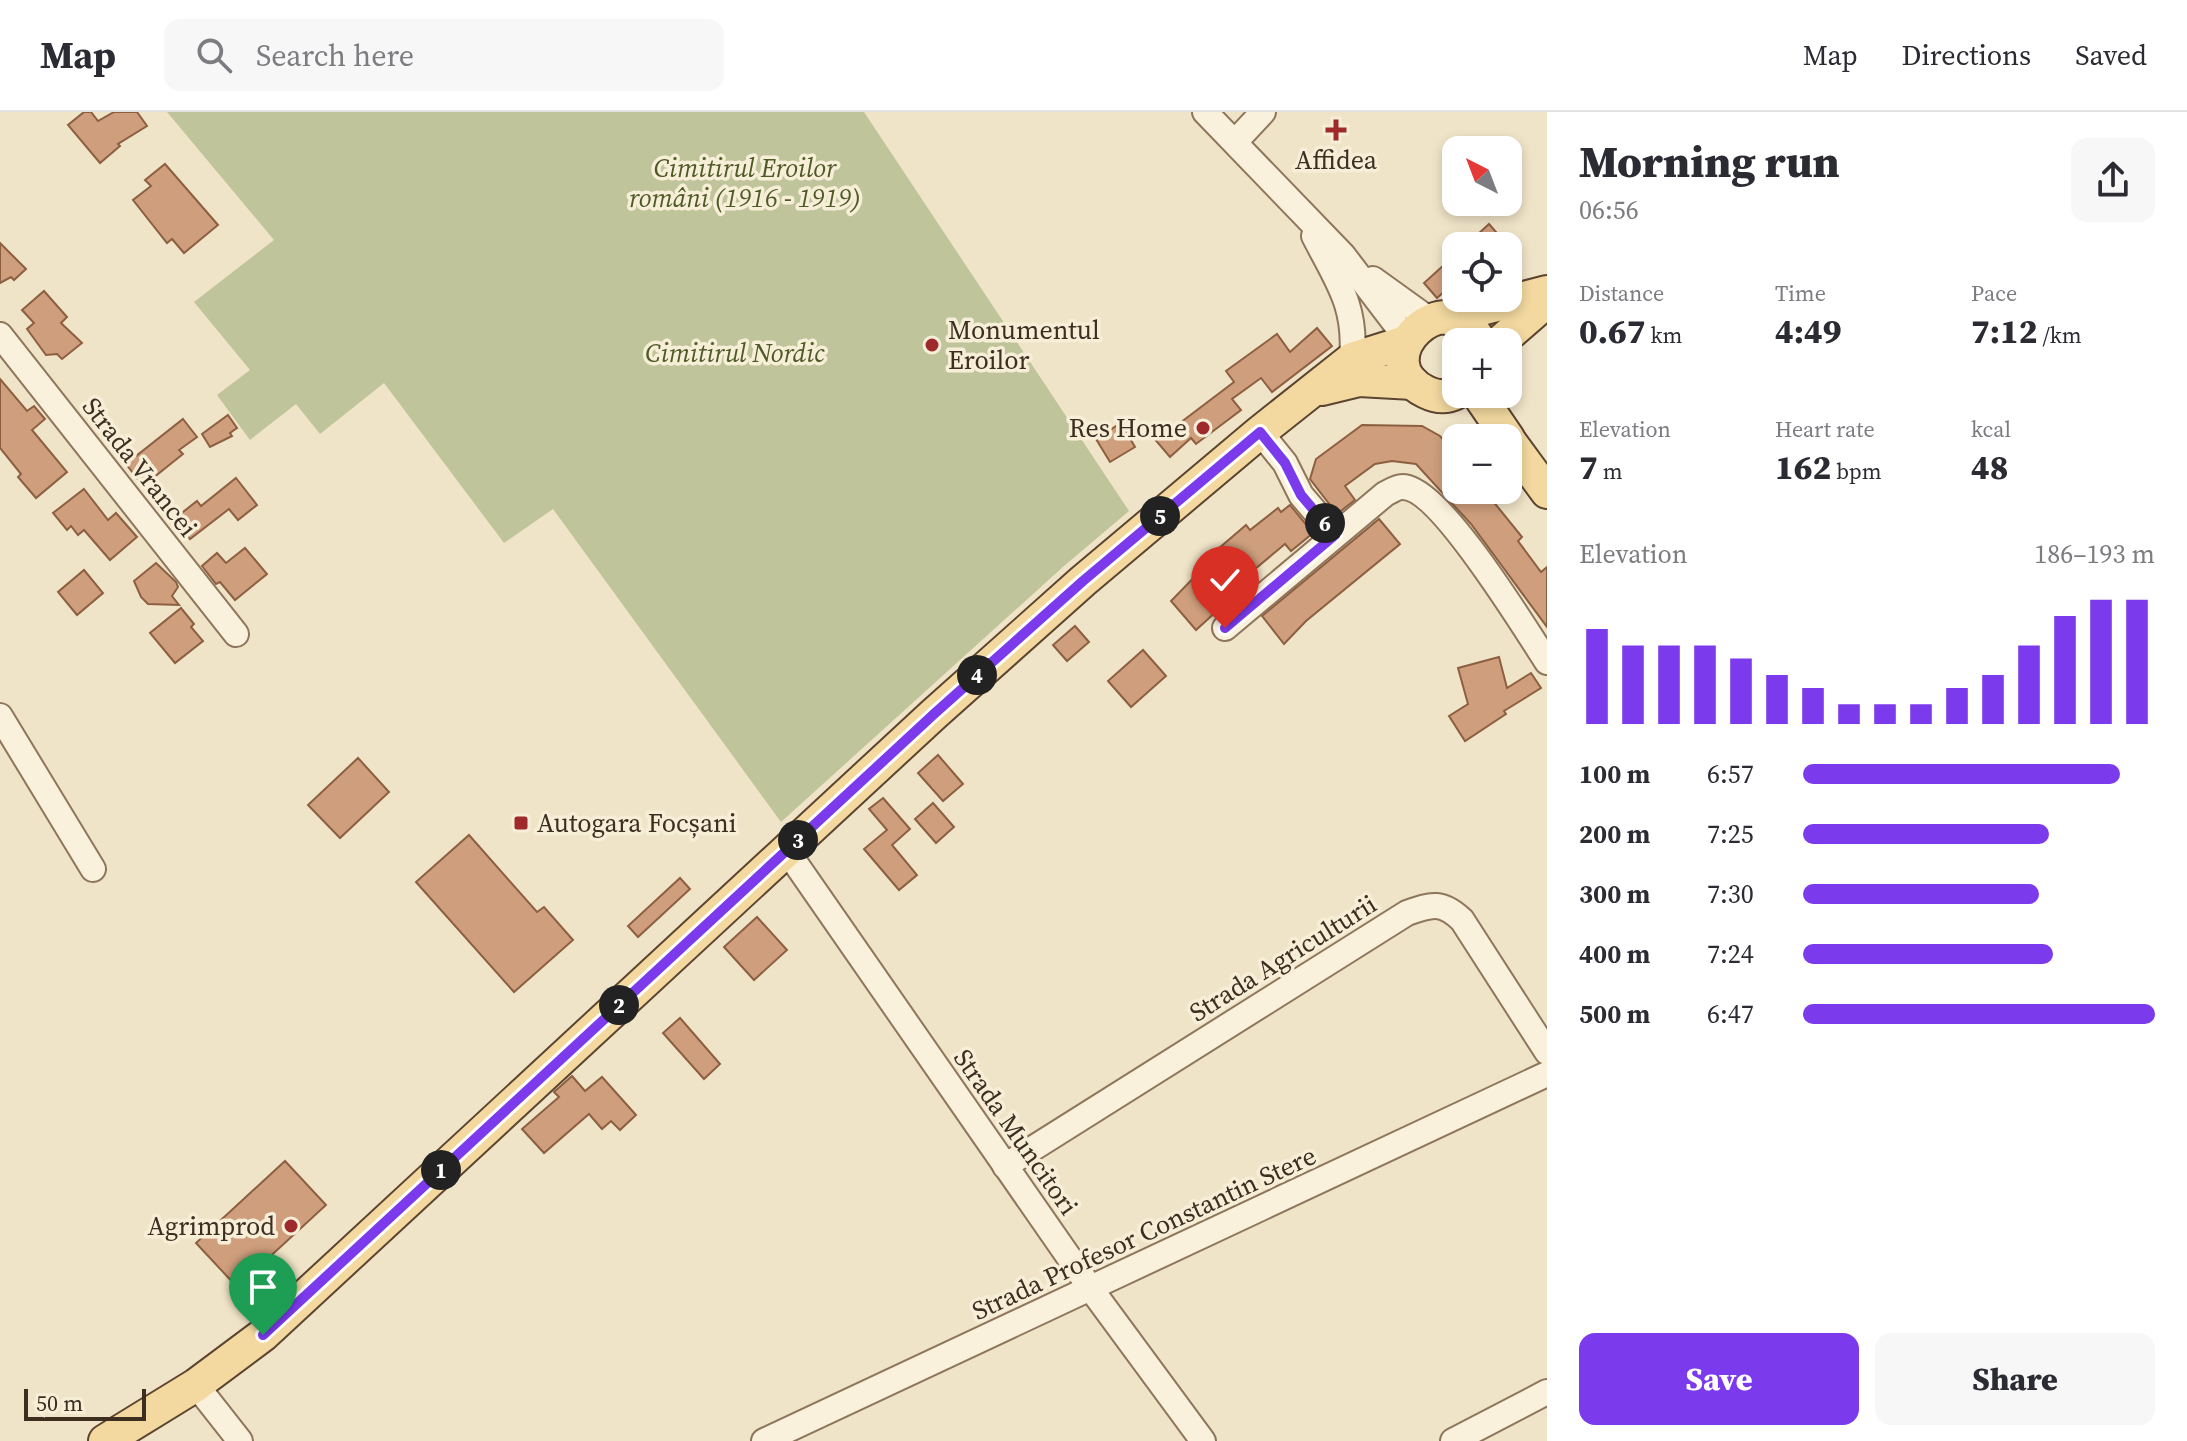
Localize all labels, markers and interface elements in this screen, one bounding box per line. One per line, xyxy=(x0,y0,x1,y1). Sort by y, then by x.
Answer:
search box xyxy=(164,19,724,91)
text: Map xyxy=(40,29,116,81)
icon: search xyxy=(192,33,236,77)
text: Search here xyxy=(256,35,414,76)
text: Map xyxy=(1803,36,1858,74)
text: Directions xyxy=(1902,36,2031,74)
text: Saved xyxy=(2075,36,2147,74)
marker: Affidea xyxy=(1325,119,1347,141)
text: Morning run xyxy=(1579,131,1840,192)
north arrow xyxy=(1442,136,1522,216)
map controls xyxy=(1442,136,1522,504)
button: share xyxy=(2071,138,2155,222)
place label: Affidea xyxy=(1295,142,1378,178)
park label: Cimitirul Eroilor români (1916 - 1919) xyxy=(629,150,861,216)
text: 06:56 xyxy=(1579,192,1639,228)
button: locate xyxy=(1442,232,1522,312)
text: Distance xyxy=(1579,278,1664,308)
text: Time xyxy=(1775,278,1826,308)
text: Pace xyxy=(1971,278,2017,308)
text: 0.67 xyxy=(1579,308,1645,354)
text: 4:49 xyxy=(1775,308,1841,354)
text: 7:12 xyxy=(1971,308,2037,354)
place label: Monumentul Eroilor xyxy=(948,312,1100,378)
text: km xyxy=(1645,320,1682,350)
text: /km xyxy=(2037,320,2082,350)
button: + xyxy=(1442,328,1522,408)
park label: Cimitirul Nordic xyxy=(645,335,825,371)
marker: Monumentul Eroilor xyxy=(923,336,941,354)
street label: Strada Vrancei xyxy=(74,390,206,544)
place label: Res Home xyxy=(1069,410,1187,446)
text: Elevation xyxy=(1579,414,1671,444)
text: Heart rate xyxy=(1775,414,1875,444)
text: kcal xyxy=(1971,414,2011,444)
marker: Res Home xyxy=(1194,419,1212,437)
button: − xyxy=(1442,424,1522,504)
text: 7 xyxy=(1579,444,1598,490)
text: 162 xyxy=(1775,444,1831,490)
text: 48 xyxy=(1971,444,2008,490)
text: m xyxy=(1598,456,1623,486)
text: bpm xyxy=(1831,456,1881,486)
pin: 5 xyxy=(1140,496,1180,536)
text: 5 xyxy=(1154,501,1166,531)
pin: 6 xyxy=(1305,503,1345,543)
text: 6 xyxy=(1319,508,1331,538)
text: Elevation xyxy=(1579,536,1688,572)
text: 186–193 m xyxy=(2034,536,2155,572)
pin xyxy=(1191,546,1259,628)
icon: check xyxy=(1203,558,1247,602)
pin: 4 xyxy=(957,655,997,695)
text: 4 xyxy=(971,660,983,690)
text: 100 m xyxy=(1579,756,1650,792)
text: 6:57 xyxy=(1707,756,1754,792)
place label: Autogara Focșani xyxy=(537,805,737,841)
marker: Autogara Focșani xyxy=(512,814,530,832)
text: 200 m xyxy=(1579,816,1650,852)
text: 7:25 xyxy=(1707,816,1754,852)
pin: 3 xyxy=(778,820,818,860)
text: 3 xyxy=(792,825,804,855)
text: 300 m xyxy=(1579,876,1650,912)
text: 7:30 xyxy=(1707,876,1754,912)
street label: Strada Agriculturii xyxy=(1183,886,1383,1030)
text: 400 m xyxy=(1579,936,1650,972)
text: 7:24 xyxy=(1707,936,1754,972)
pin: 2 xyxy=(599,985,639,1025)
text: 2 xyxy=(613,990,625,1020)
text: 500 m xyxy=(1579,996,1650,1032)
text: 6:47 xyxy=(1707,996,1754,1032)
street label: Strada Muncitori xyxy=(945,1042,1087,1222)
street label: Strada Profesor Constantin Stere xyxy=(966,1137,1322,1329)
pin: 1 xyxy=(421,1150,461,1190)
text: 1 xyxy=(435,1155,447,1185)
place label: Agrimprod xyxy=(148,1208,275,1244)
marker: Agrimprod xyxy=(282,1217,300,1235)
pin xyxy=(229,1253,297,1335)
icon: arrive xyxy=(241,1265,285,1309)
button: Save xyxy=(1579,1333,1859,1425)
button: Share xyxy=(1875,1333,2155,1425)
scale bar xyxy=(24,1385,146,1421)
text: 50 m xyxy=(36,1388,83,1418)

